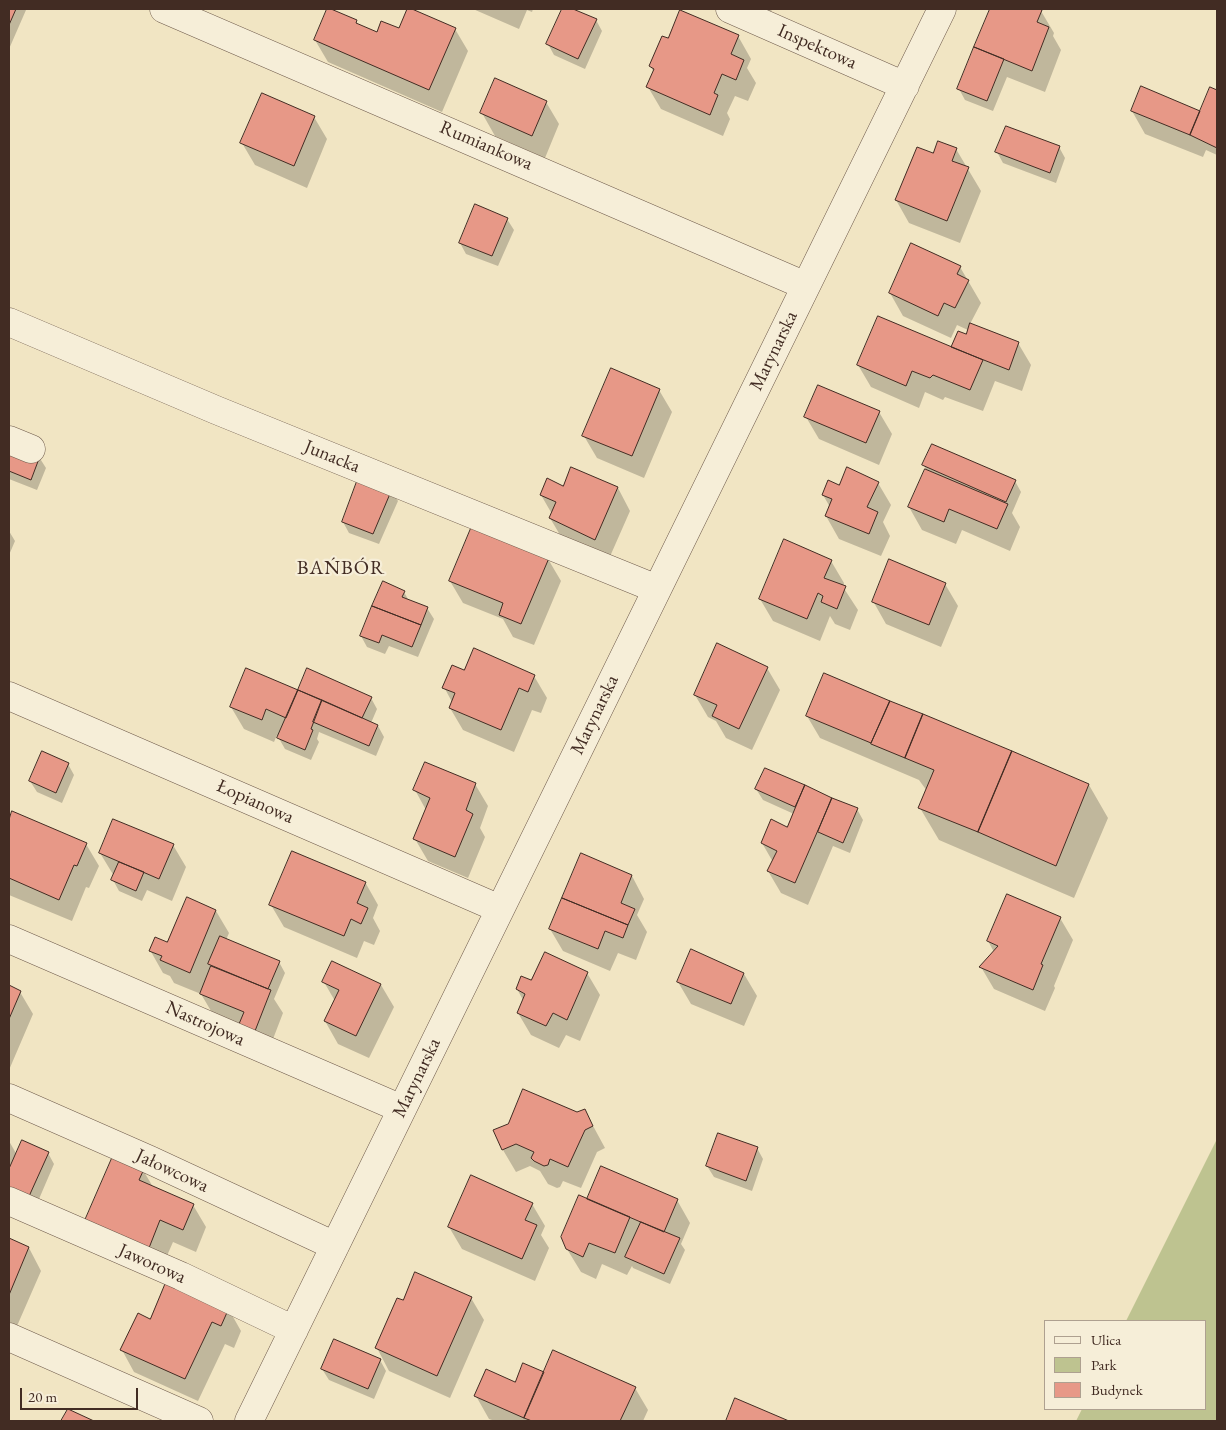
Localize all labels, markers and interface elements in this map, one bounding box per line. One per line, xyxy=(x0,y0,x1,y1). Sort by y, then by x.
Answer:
street label: Inspektowa xyxy=(774,19,860,75)
street label: Rumiankowa xyxy=(436,116,536,176)
street label: Marynarska xyxy=(745,308,803,394)
street label: Junacka xyxy=(301,436,363,478)
district label: BAŃBÓR xyxy=(296,557,386,581)
street label: Marynarska xyxy=(566,672,624,758)
street label: Łopianowa xyxy=(213,775,297,829)
street label: Nastrojowa xyxy=(162,996,248,1052)
street label: Marynarska xyxy=(388,1035,446,1121)
street label: Jałowcowa xyxy=(132,1144,212,1198)
street label: Jaworowa xyxy=(115,1239,189,1289)
legend xyxy=(1044,1320,1206,1410)
text: Ulica xyxy=(1091,1330,1121,1349)
text: Park xyxy=(1091,1355,1117,1374)
scale bar xyxy=(22,1378,140,1410)
text: Budynek xyxy=(1091,1380,1143,1399)
text: 20 m xyxy=(28,1387,57,1406)

